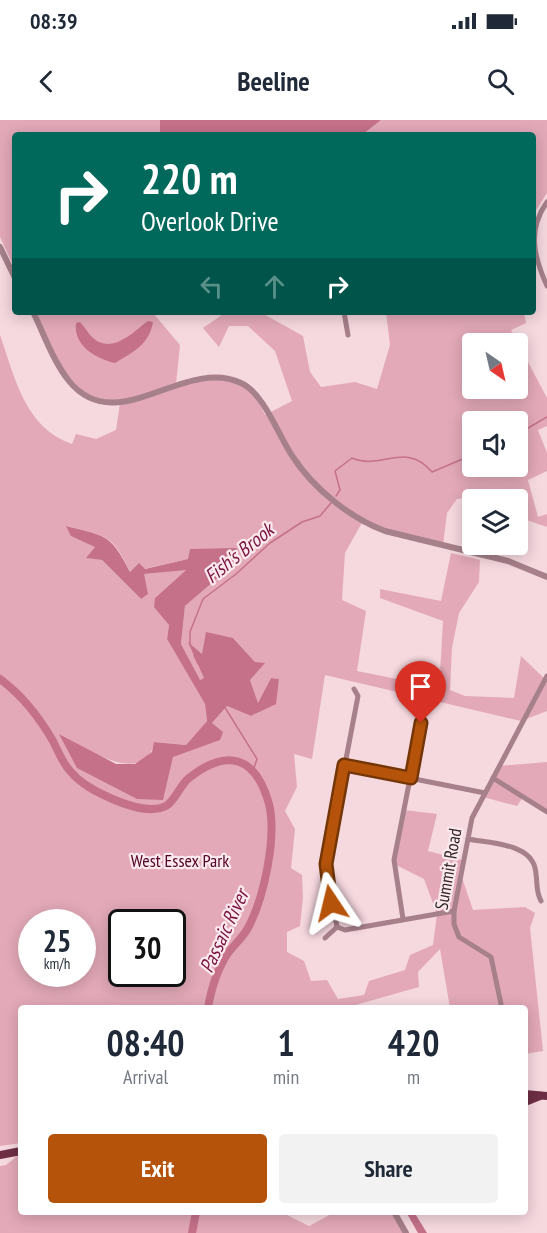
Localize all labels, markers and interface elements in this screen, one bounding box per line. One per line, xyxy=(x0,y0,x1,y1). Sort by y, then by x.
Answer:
text: 08:39 xyxy=(30,7,78,35)
text: Beeline xyxy=(237,64,310,98)
icon: back xyxy=(30,65,63,98)
icon: search xyxy=(484,65,517,98)
text: 220 m xyxy=(141,151,238,206)
icon: right xyxy=(42,156,120,234)
text: Overlook Drive xyxy=(141,204,279,238)
icon: left xyxy=(195,270,228,303)
icon: ahead xyxy=(258,270,291,303)
icon: right xyxy=(321,270,354,303)
north arrow xyxy=(462,333,528,399)
map controls xyxy=(462,333,528,555)
button: sound xyxy=(462,411,528,477)
button: layers xyxy=(462,489,528,555)
water label: Fish's Brook xyxy=(199,516,281,589)
pin xyxy=(395,661,446,723)
icon: arrive xyxy=(404,670,437,703)
street label: Summit Road xyxy=(430,826,466,912)
park label: West Essex Park xyxy=(131,849,229,872)
position arrow xyxy=(299,871,363,935)
water label: Passaic River xyxy=(193,883,256,977)
speed limit sign: 30 xyxy=(108,909,186,987)
text: 25 xyxy=(43,921,71,960)
text: km/h xyxy=(44,954,70,973)
text: 08:40 xyxy=(107,1019,184,1066)
text: 1 xyxy=(277,1019,295,1066)
text: 420 xyxy=(388,1019,439,1066)
text: Arrival xyxy=(123,1064,168,1090)
text: min xyxy=(273,1064,299,1090)
text: m xyxy=(407,1064,420,1090)
button: Exit xyxy=(48,1134,267,1203)
button: Share xyxy=(279,1134,498,1203)

